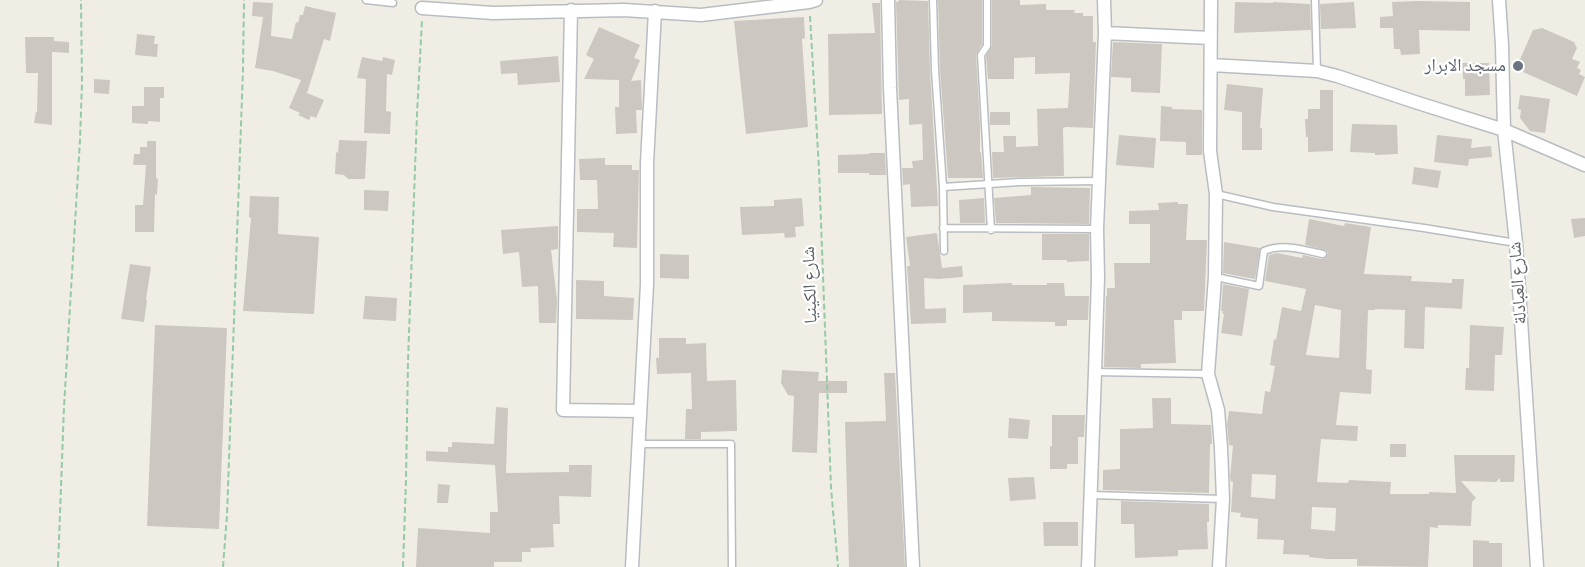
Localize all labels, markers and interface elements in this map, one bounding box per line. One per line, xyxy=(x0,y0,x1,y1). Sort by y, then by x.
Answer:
place label: مسجد الابرار xyxy=(1424,55,1506,77)
marker: مسجد الابرار xyxy=(1511,59,1525,73)
street label: شارع العبادلة xyxy=(1504,241,1532,325)
street label: شارع الكينيا xyxy=(798,246,822,324)

